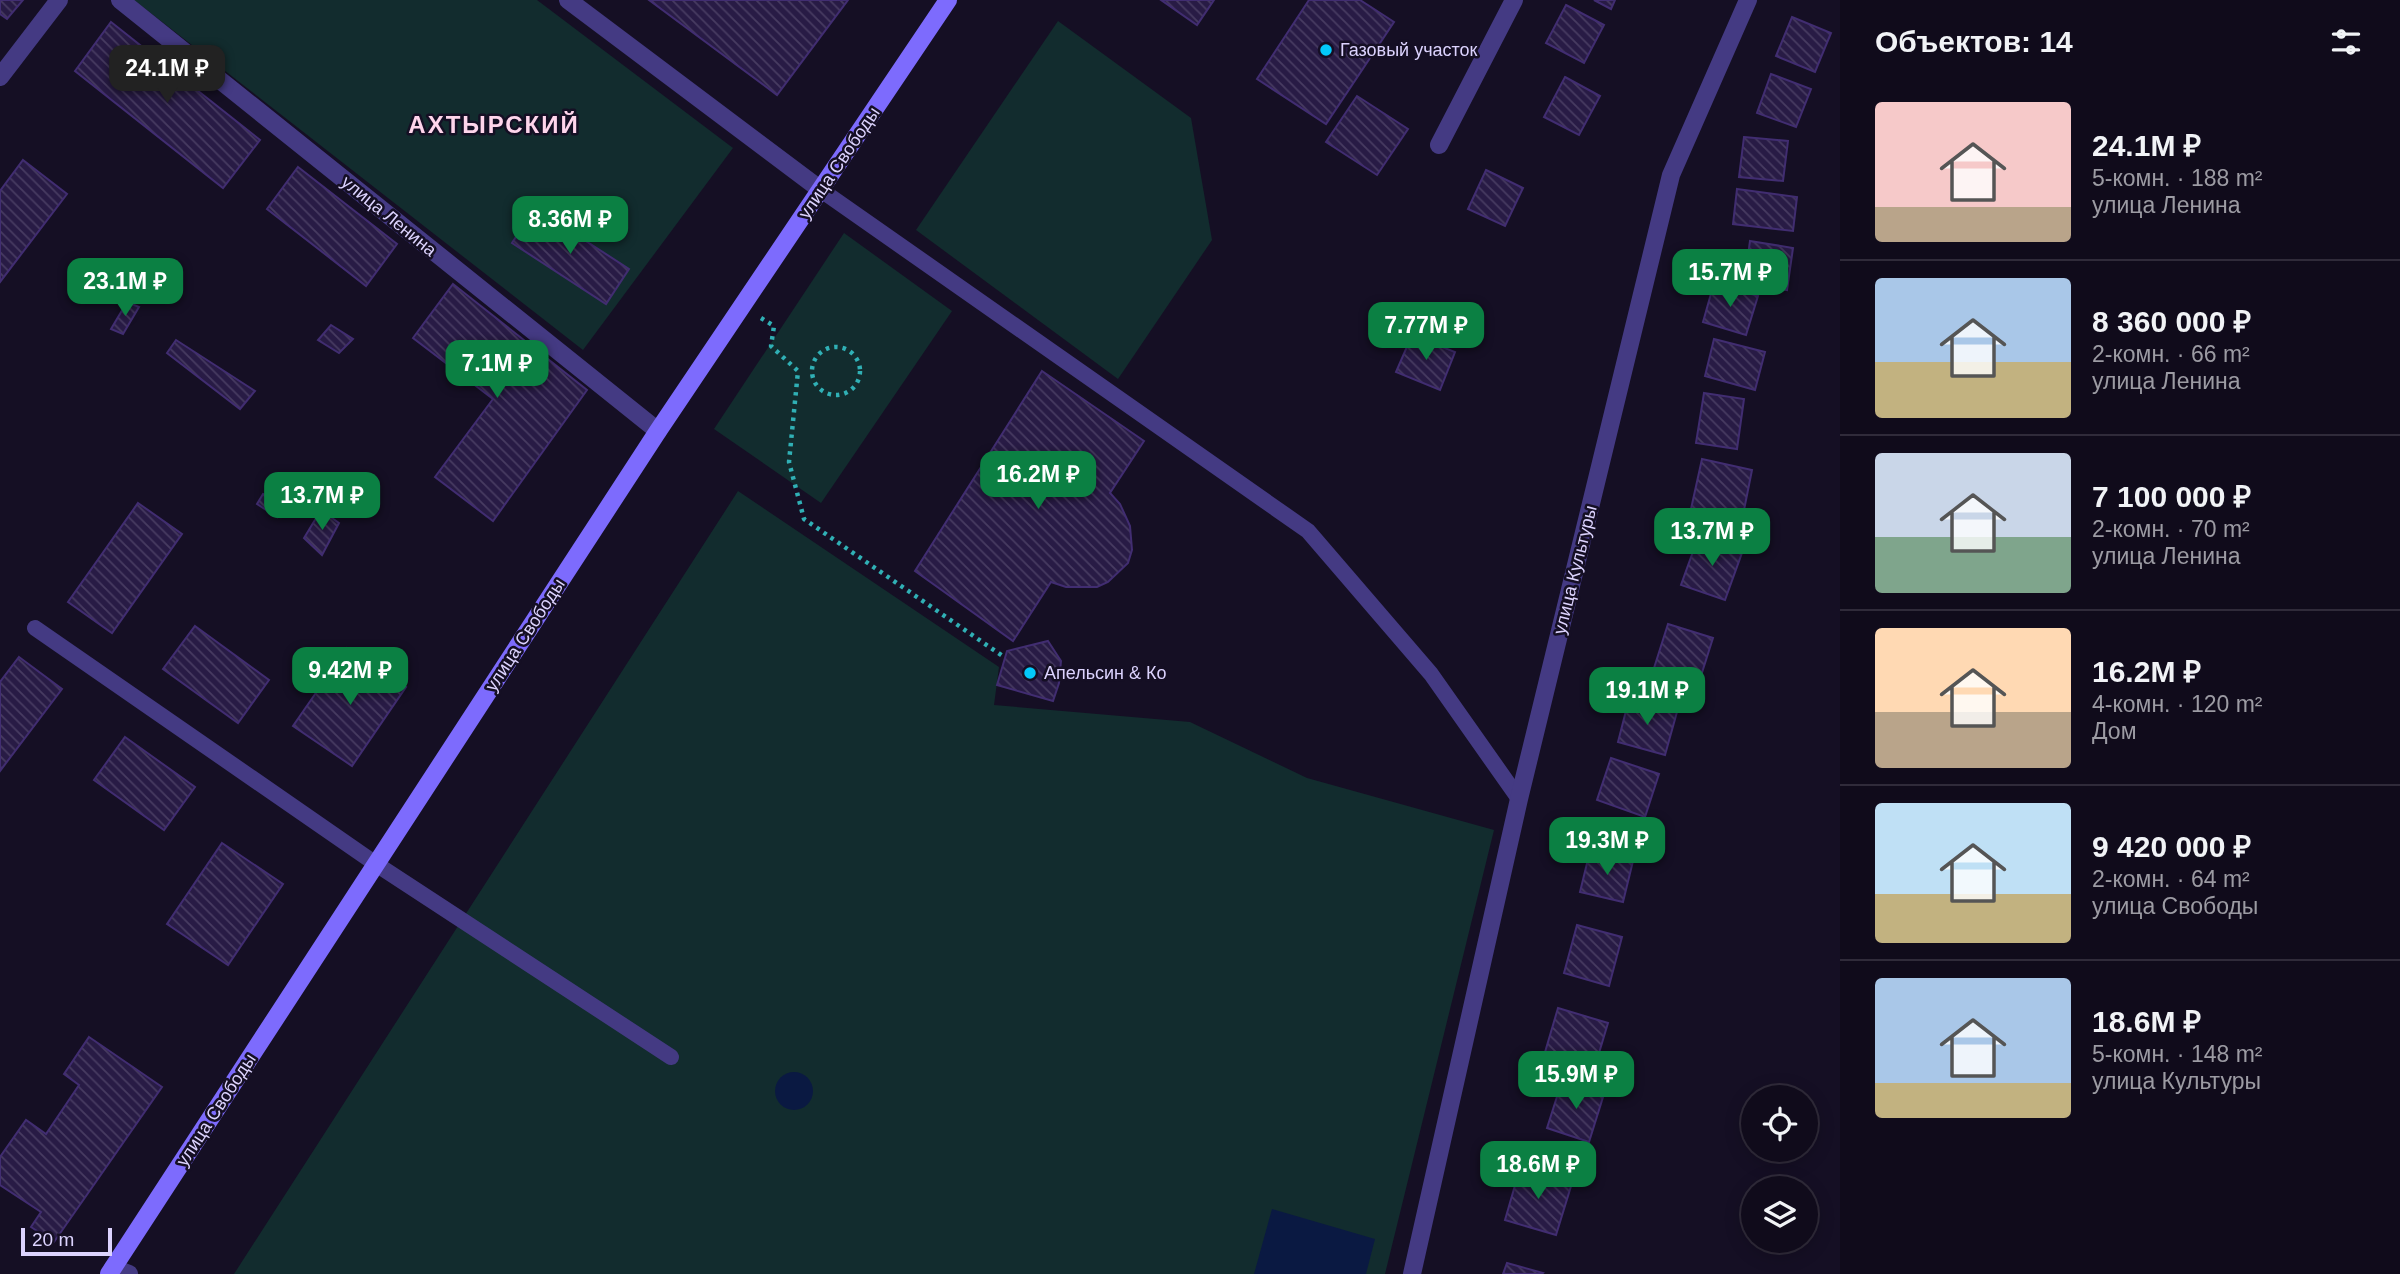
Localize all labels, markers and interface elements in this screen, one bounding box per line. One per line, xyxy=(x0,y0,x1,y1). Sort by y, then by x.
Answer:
icon: filters xyxy=(2327,23,2365,61)
text: Объектов: 14 xyxy=(1875,25,2073,58)
place label: Газовый участок xyxy=(1340,40,1478,60)
marker: Газовый участок xyxy=(1318,42,1334,58)
pin: 24.1M ₽ xyxy=(102,46,232,105)
text: 24.1M ₽ xyxy=(125,55,209,81)
street label: улица Свободы xyxy=(794,103,884,223)
district label: АХТЫРСКИЙ xyxy=(408,111,580,138)
text: 24.1M ₽ xyxy=(2092,129,2201,162)
icon: home xyxy=(1931,130,2015,214)
text: 5-комн. · 188 m² xyxy=(2092,165,2263,191)
street label: улица Ленина xyxy=(338,172,441,261)
text: улица Ленина xyxy=(2092,192,2241,218)
pin: 8.36M ₽ xyxy=(505,196,635,256)
text: 8.36M ₽ xyxy=(528,206,612,232)
pin: 15.7M ₽ xyxy=(1665,250,1795,309)
pin: 23.1M ₽ xyxy=(60,258,190,318)
text: 15.7M ₽ xyxy=(1688,259,1772,285)
text: 23.1M ₽ xyxy=(83,268,167,294)
pin: 7.77M ₽ xyxy=(1361,302,1491,362)
text: 8 360 000 ₽ xyxy=(2092,305,2251,338)
icon: home xyxy=(1931,306,2015,390)
text: 7.77M ₽ xyxy=(1384,312,1468,338)
pin: 7.1M ₽ xyxy=(440,340,554,400)
text: 2-комн. · 66 m² xyxy=(2092,341,2250,367)
text: 7.1M ₽ xyxy=(462,350,532,376)
text: улица Ленина xyxy=(2092,368,2241,394)
pin: 16.2M ₽ xyxy=(973,452,1103,511)
text: 16.2M ₽ xyxy=(996,461,1080,487)
pin: 13.7M ₽ xyxy=(257,472,387,532)
text: 7 100 000 ₽ xyxy=(2092,480,2251,513)
icon: home xyxy=(1931,481,2015,565)
text: 13.7M ₽ xyxy=(280,482,364,508)
street label: улица Культуры xyxy=(1549,503,1601,637)
pin: 13.7M ₽ xyxy=(1647,508,1777,568)
text: 2-комн. · 70 m² xyxy=(2092,516,2250,542)
text: 13.7M ₽ xyxy=(1670,518,1754,544)
text: улица Ленина xyxy=(2092,543,2241,569)
street label: улица Свободы xyxy=(481,575,569,695)
pin: 9.42M ₽ xyxy=(285,648,415,707)
text: 16.2M ₽ xyxy=(2092,655,2201,688)
icon: home xyxy=(1931,656,2015,740)
text: 9.42M ₽ xyxy=(308,657,392,683)
place label: Апельсин & Ко xyxy=(1044,663,1167,683)
marker: Апельсин & Ко xyxy=(1022,665,1038,681)
pin: 19.1M ₽ xyxy=(1582,668,1712,727)
text: 19.1M ₽ xyxy=(1605,677,1689,703)
text: 4-комн. · 120 m² xyxy=(2092,691,2263,717)
text: Дом xyxy=(2092,718,2136,744)
pin: 19.3M ₽ xyxy=(1542,818,1672,877)
text: 19.3M ₽ xyxy=(1565,827,1649,853)
text: 9 420 000 ₽ xyxy=(2092,830,2251,863)
icon: home xyxy=(1931,831,2015,915)
text: 2-комн. · 64 m² xyxy=(2092,866,2250,892)
text: улица Свободы xyxy=(2092,893,2258,919)
text: 18.6M ₽ xyxy=(2092,1005,2201,1038)
icon: home xyxy=(1931,1006,2015,1090)
text: 5-комн. · 148 m² xyxy=(2092,1041,2263,1067)
street label: улица Свободы xyxy=(172,1050,260,1170)
pin: 15.9M ₽ xyxy=(1511,1052,1641,1111)
text: 15.9M ₽ xyxy=(1534,1061,1618,1087)
text: улица Культуры xyxy=(2092,1068,2261,1094)
map controls xyxy=(1741,1085,1818,1253)
button: locate xyxy=(1741,1085,1818,1162)
pin: 18.6M ₽ xyxy=(1473,1142,1603,1201)
text: 18.6M ₽ xyxy=(1496,1151,1580,1177)
button: layers xyxy=(1741,1176,1818,1253)
scale bar xyxy=(21,1225,112,1257)
text: 20 m xyxy=(32,1229,74,1250)

